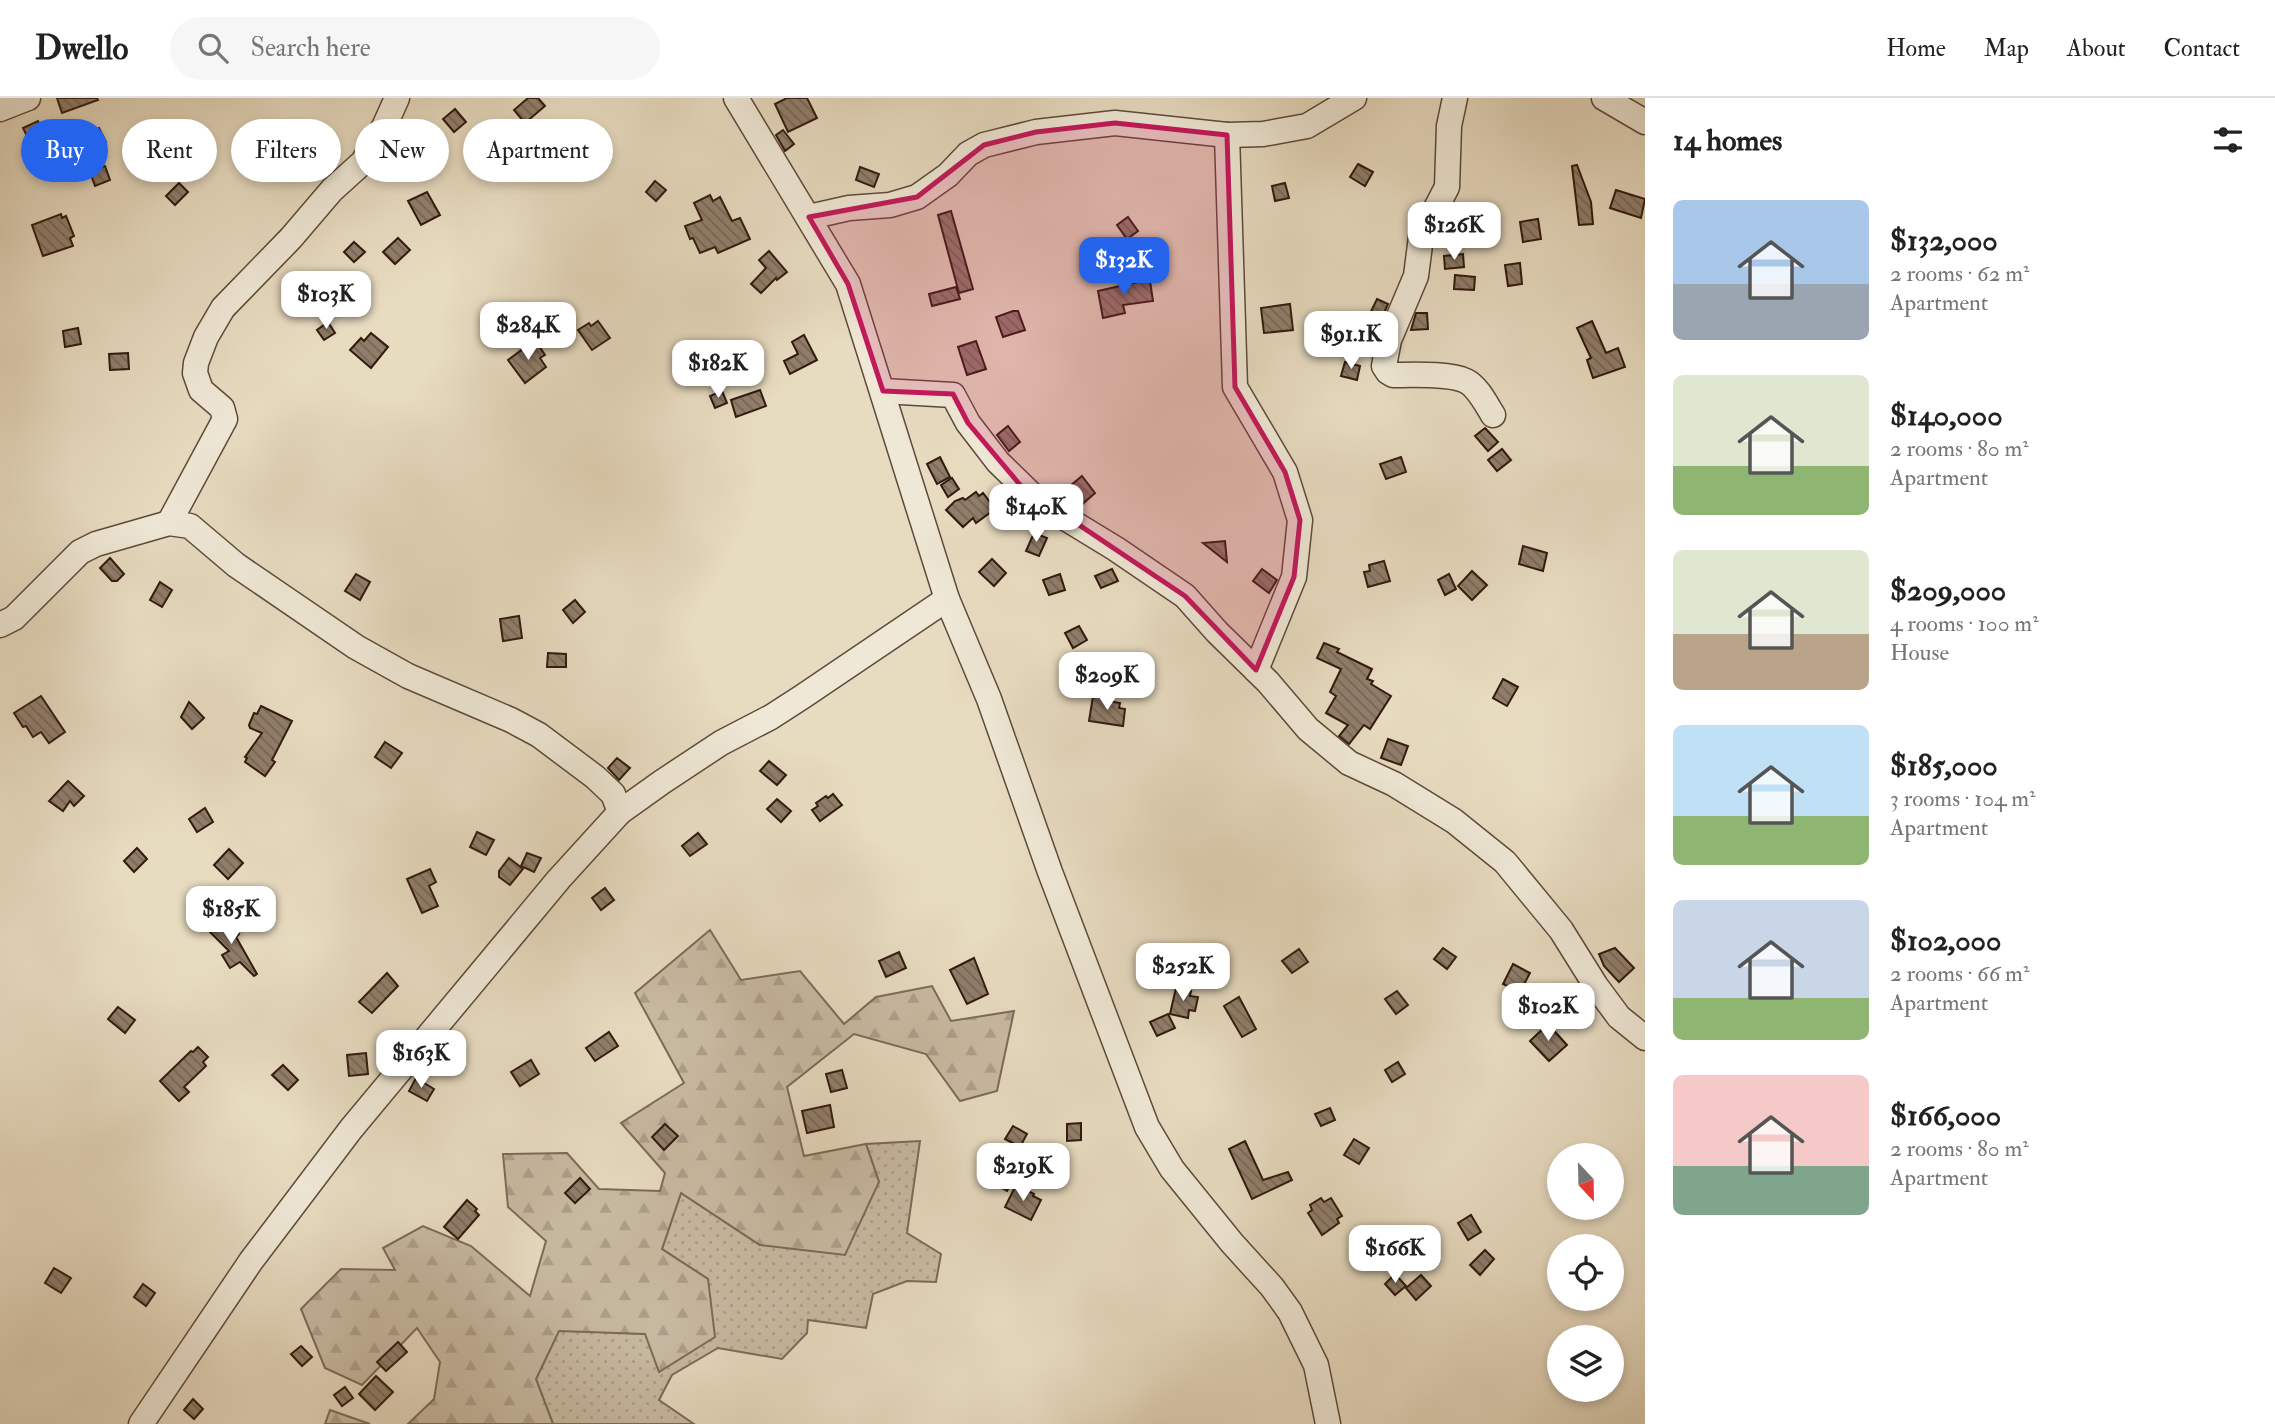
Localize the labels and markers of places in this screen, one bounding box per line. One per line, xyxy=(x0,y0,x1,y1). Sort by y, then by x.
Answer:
pin: $126K xyxy=(1405,202,1503,262)
pin: $132K xyxy=(1075,238,1173,297)
pin: $103K xyxy=(277,272,375,331)
pin: $284K xyxy=(479,302,577,362)
pin: $91.1K xyxy=(1294,312,1408,371)
pin: $182K xyxy=(669,341,767,400)
pin: $140K xyxy=(987,484,1085,544)
pin: $209K xyxy=(1058,652,1156,712)
pin: $185K xyxy=(182,886,280,946)
pin: $252K xyxy=(1134,944,1232,1003)
pin: $102K xyxy=(1499,984,1597,1043)
pin: $163K xyxy=(372,1030,470,1090)
pin: $219K xyxy=(974,1144,1072,1203)
pin: $166K xyxy=(1346,1226,1444,1285)

